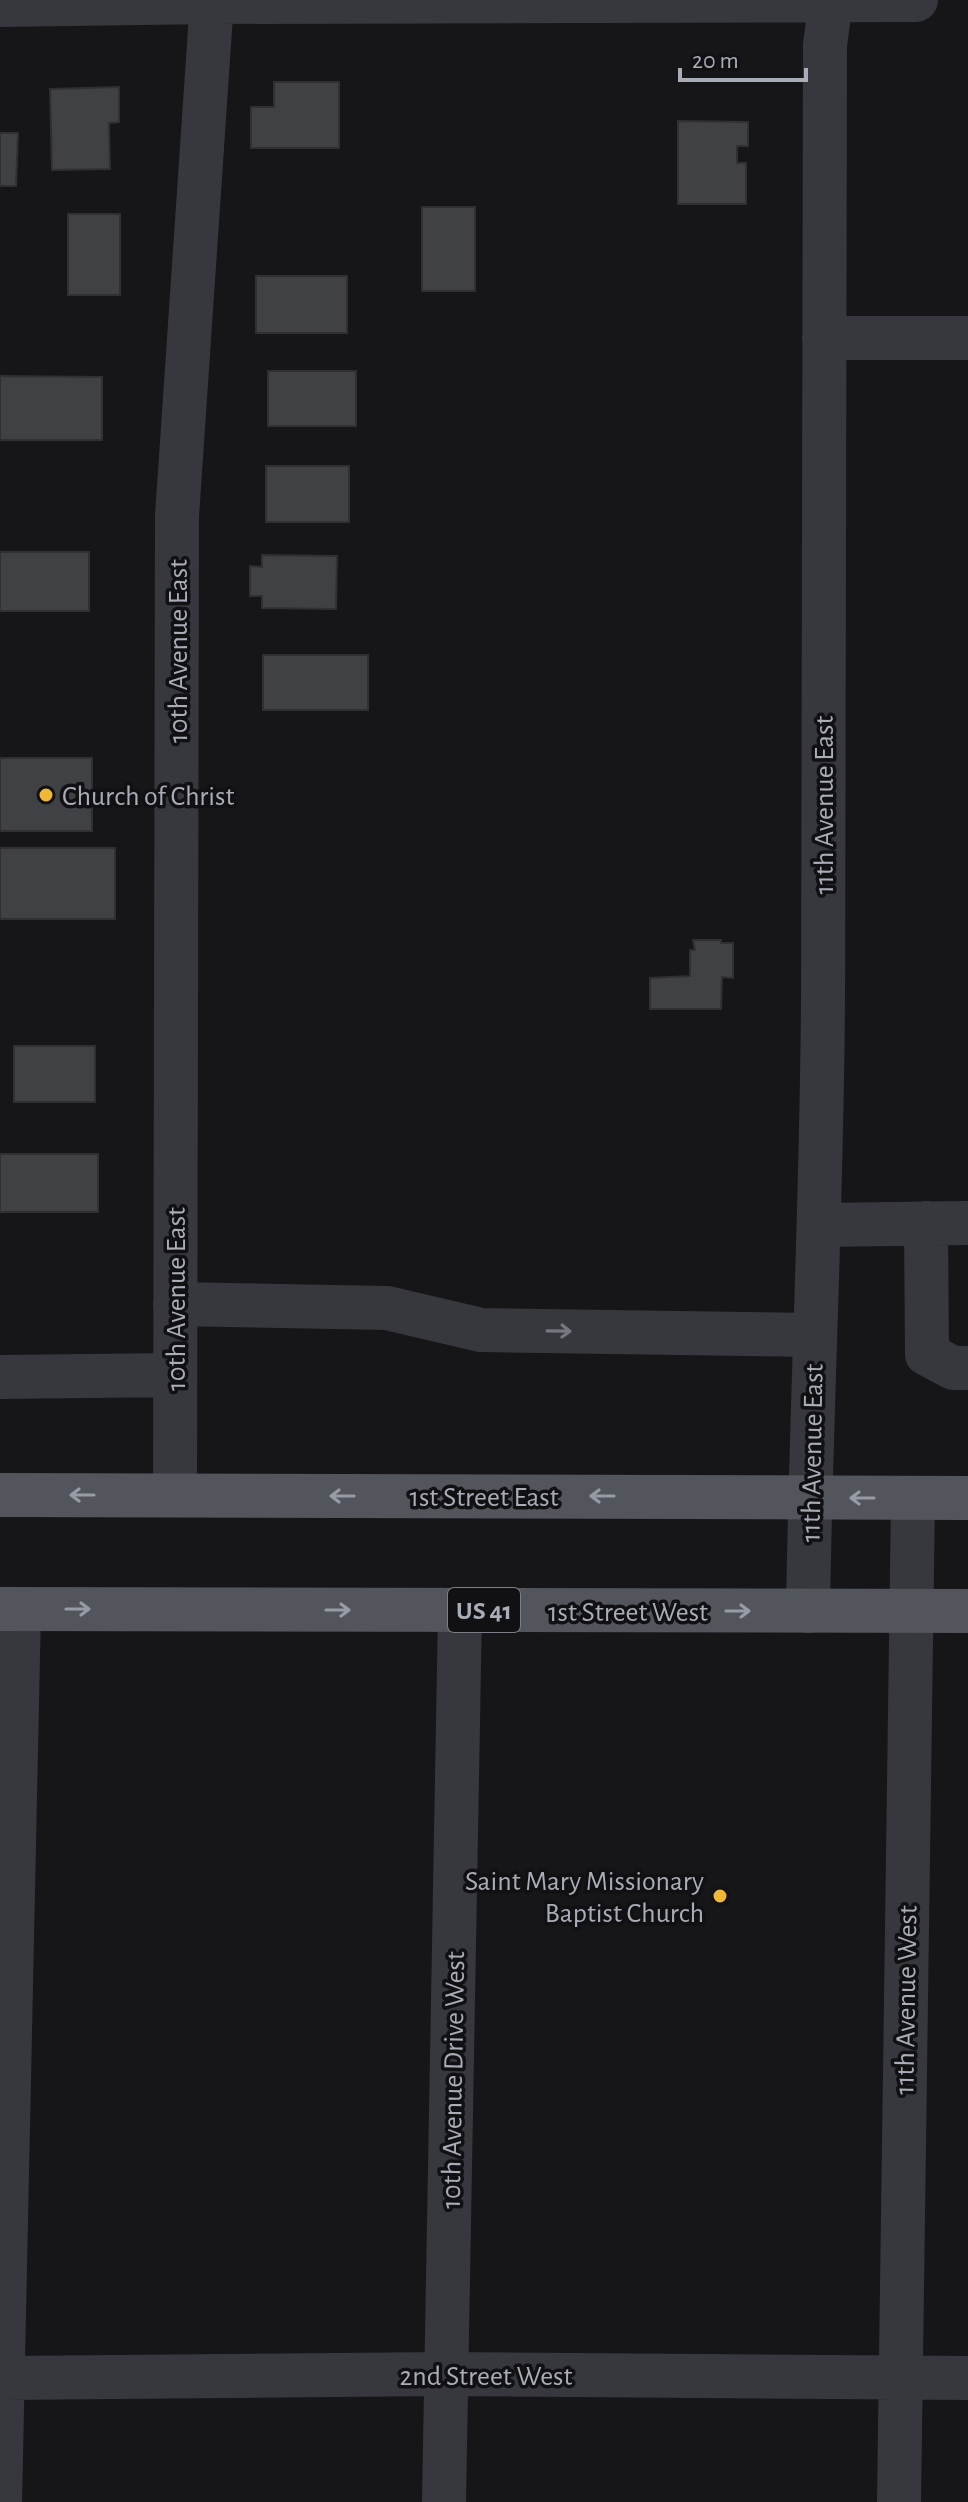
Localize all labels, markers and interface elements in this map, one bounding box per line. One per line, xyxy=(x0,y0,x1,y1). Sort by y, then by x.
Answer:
scale bar xyxy=(680,32,806,82)
text: 20 m xyxy=(692,49,739,73)
street label: 10th Avenue East xyxy=(165,559,193,743)
street label: 11th Avenue East xyxy=(811,716,839,894)
place label: Church of Christ xyxy=(62,783,234,811)
marker: Church of Christ xyxy=(37,786,55,804)
street label: 10th Avenue East xyxy=(163,1207,191,1391)
one-way arrow xyxy=(545,1323,572,1339)
street label: 11th Avenue East xyxy=(797,1363,829,1543)
street label: 1st Street East xyxy=(409,1484,559,1512)
one-way arrow xyxy=(69,1487,96,1503)
one-way arrow xyxy=(329,1488,356,1504)
one-way arrow xyxy=(589,1488,616,1504)
one-way arrow xyxy=(849,1490,876,1505)
road number: US 41 xyxy=(448,1588,520,1632)
street label: 1st Street West xyxy=(548,1599,708,1627)
one-way arrow xyxy=(64,1601,91,1617)
one-way arrow xyxy=(324,1602,351,1618)
one-way arrow xyxy=(724,1603,751,1619)
place label: Saint Mary Missionary Baptist Church xyxy=(465,1868,704,1928)
marker: Saint Mary Missionary Baptist Church xyxy=(711,1887,729,1905)
street label: 11th Avenue West xyxy=(891,1905,923,2095)
street label: 10th Avenue Drive West xyxy=(438,1951,470,2209)
street label: 2nd Street West xyxy=(400,2363,572,2391)

